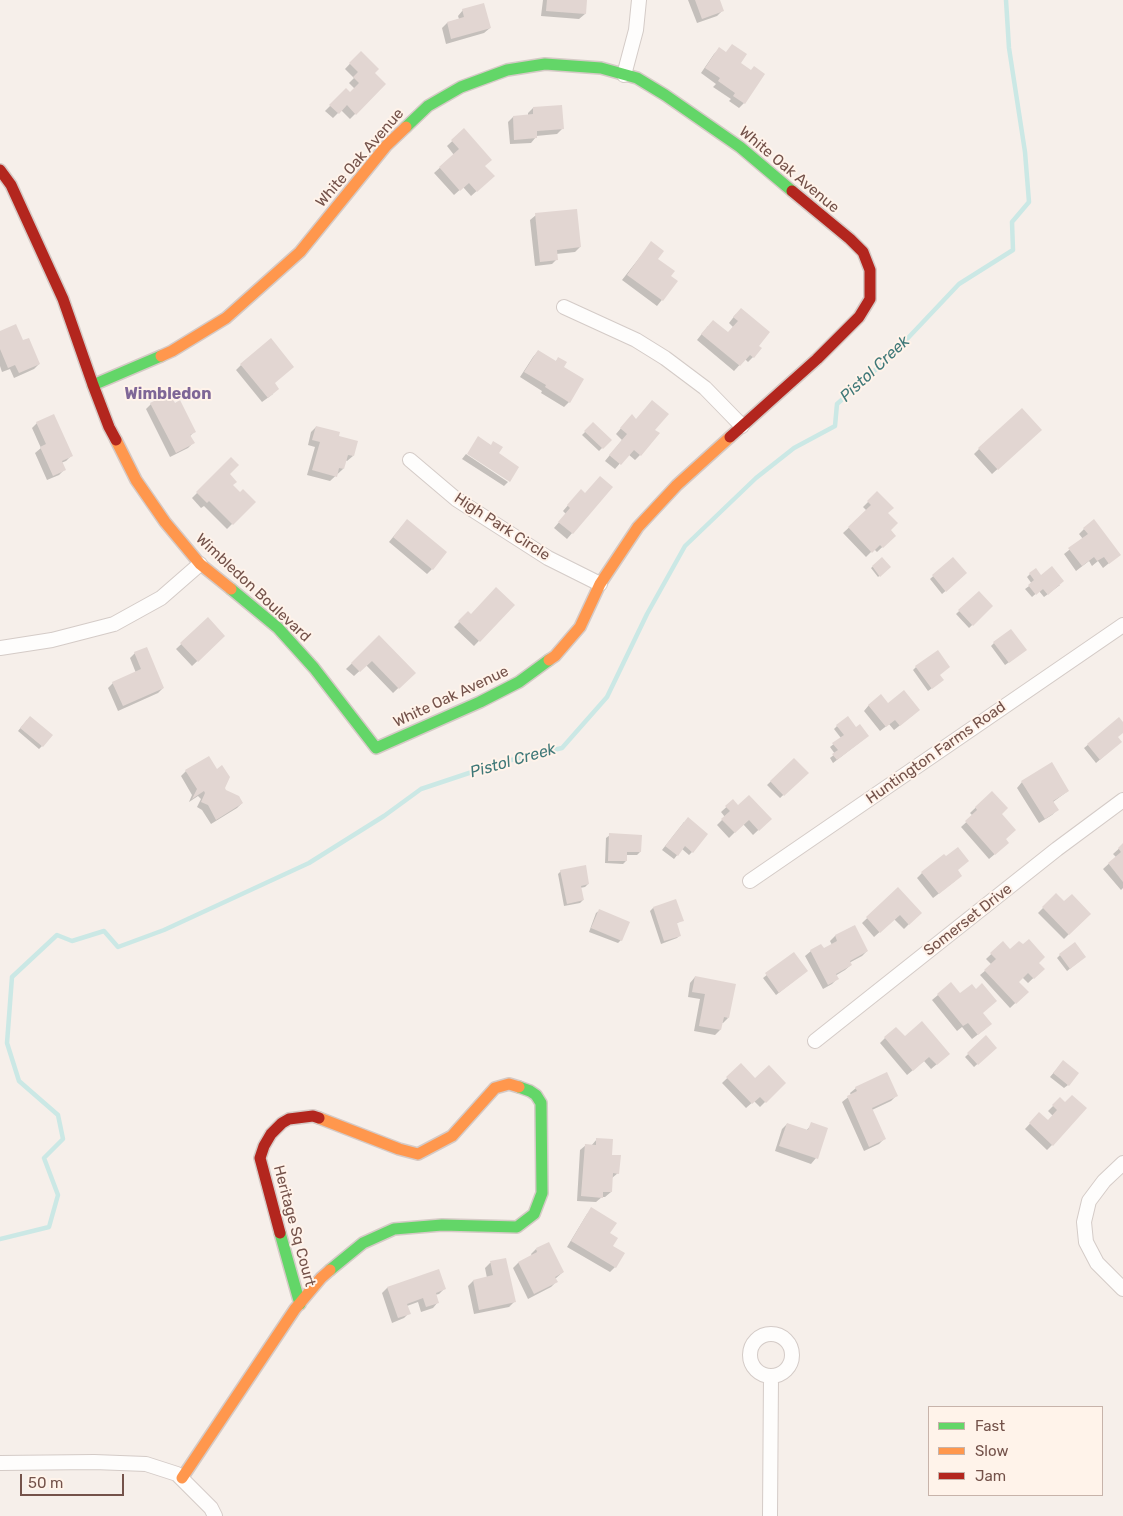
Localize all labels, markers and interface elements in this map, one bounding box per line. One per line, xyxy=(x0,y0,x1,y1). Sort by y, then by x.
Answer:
street label: White Oak Avenue xyxy=(312,105,408,211)
street label: White Oak Avenue xyxy=(735,123,843,217)
water label: Pistol Creek xyxy=(836,332,914,406)
district label: Wimbledon xyxy=(125,384,211,404)
street label: High Park Circle xyxy=(451,489,553,565)
street label: Wimbledon Boulevard xyxy=(192,530,314,646)
street label: White Oak Avenue xyxy=(391,662,511,732)
street label: Huntington Farms Road xyxy=(863,698,1009,808)
water label: Pistol Creek xyxy=(468,740,558,782)
street label: Somerset Drive xyxy=(920,880,1016,960)
street label: Heritage Sq Court xyxy=(269,1163,319,1289)
legend xyxy=(928,1406,1103,1496)
text: Fast xyxy=(975,1417,1005,1435)
text: Slow xyxy=(975,1442,1008,1460)
scale bar xyxy=(22,1464,126,1496)
text: Jam xyxy=(975,1467,1006,1485)
text: 50 m xyxy=(28,1474,63,1492)

